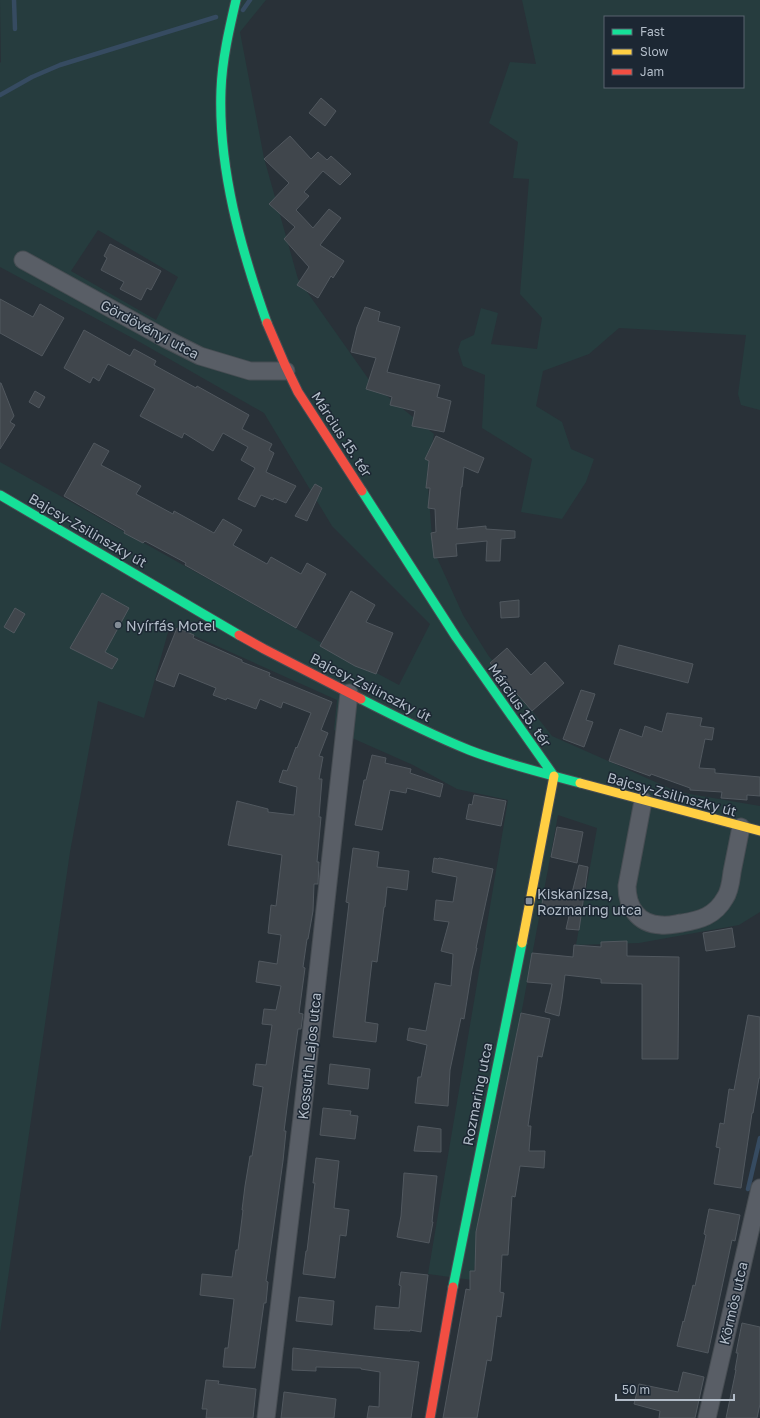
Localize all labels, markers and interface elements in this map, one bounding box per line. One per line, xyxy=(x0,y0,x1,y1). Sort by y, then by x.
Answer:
legend xyxy=(604,16,744,88)
text: Fast xyxy=(640,24,665,39)
text: Slow xyxy=(640,44,668,59)
text: Jam xyxy=(640,64,664,79)
street label: Gördövényi utca xyxy=(98,296,202,362)
street label: Március 15. tér xyxy=(308,388,376,480)
street label: Bajcsy-Zsilinszky út xyxy=(26,489,150,571)
place label: Nyírfás Motel xyxy=(126,617,216,634)
marker: Nyírfás Motel xyxy=(113,620,123,630)
street label: Bajcsy-Zsilinszky út xyxy=(308,649,434,725)
street label: Március 15. tér xyxy=(485,660,555,750)
street label: Bajcsy-Zsilinszky út xyxy=(605,769,739,819)
place label: Kiskanizsa, Rozmaring utca xyxy=(537,885,642,918)
marker: Kiskanizsa, Rozmaring utca xyxy=(524,896,534,906)
street label: Kossuth Lajos utca xyxy=(294,992,324,1120)
street label: Rozmaring utca xyxy=(459,1041,495,1147)
street label: Körmös utca xyxy=(715,1260,751,1346)
scale bar xyxy=(616,1376,734,1402)
text: 50 m xyxy=(622,1382,650,1397)

